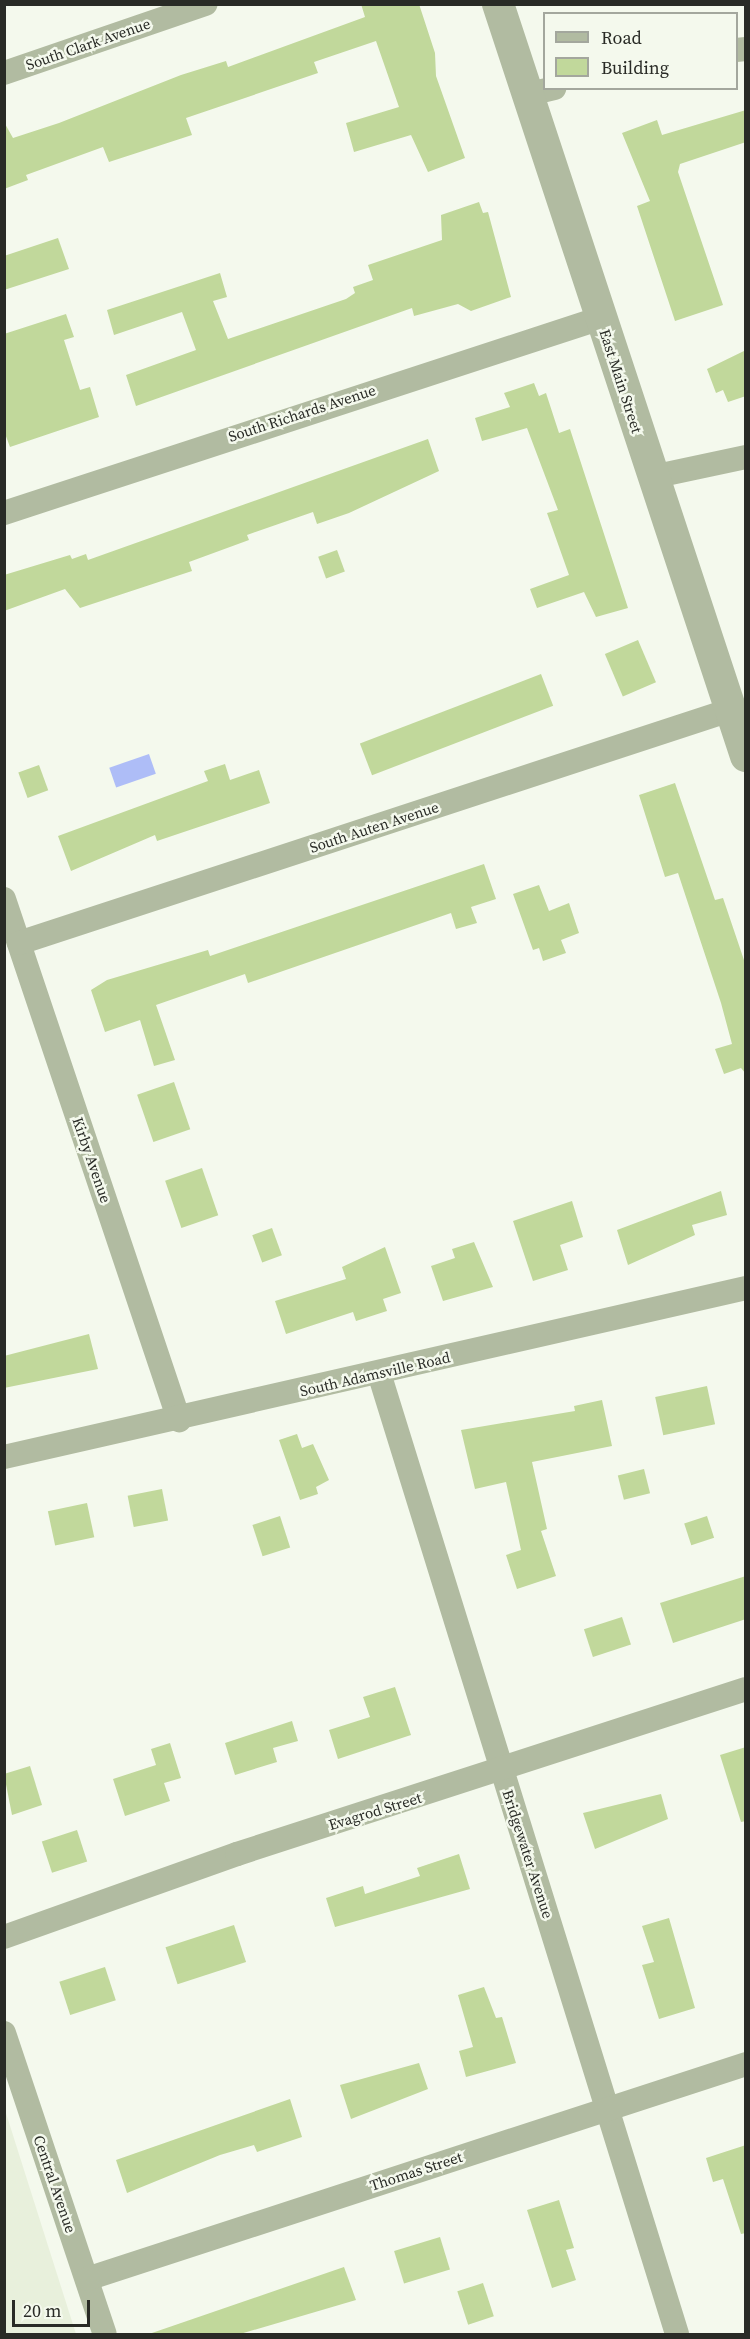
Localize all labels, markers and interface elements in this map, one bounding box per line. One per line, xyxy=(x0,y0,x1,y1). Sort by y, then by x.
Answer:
legend xyxy=(543,12,738,90)
street label: South Clark Avenue xyxy=(23,14,153,74)
text: Road xyxy=(601,25,642,50)
text: Building xyxy=(601,55,669,80)
street label: East Main Street xyxy=(596,327,646,435)
street label: South Richards Avenue xyxy=(226,381,378,445)
street label: South Auten Avenue xyxy=(307,798,441,856)
street label: Kirby Avenue xyxy=(69,1115,115,1205)
street label: South Adamsville Road xyxy=(298,1348,452,1400)
street label: Bridgewater Avenue xyxy=(499,1787,557,1921)
street label: Evagrod Street xyxy=(326,1788,424,1834)
street label: Central Avenue xyxy=(30,2133,80,2235)
street label: Thomas Street xyxy=(367,2148,465,2194)
scale bar xyxy=(15,2288,93,2326)
text: 20 m xyxy=(23,2298,61,2323)

